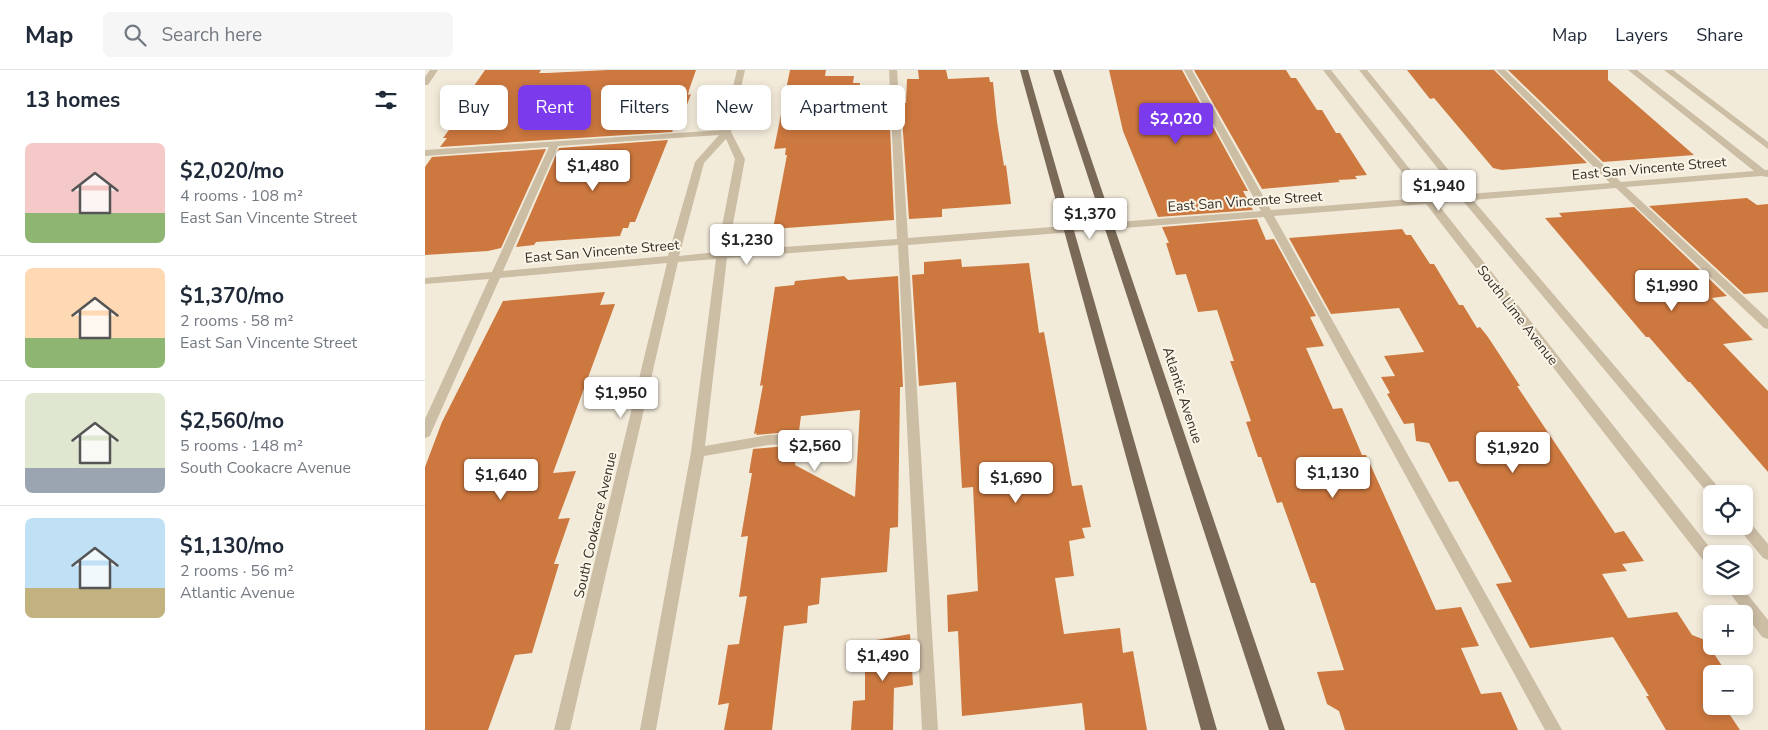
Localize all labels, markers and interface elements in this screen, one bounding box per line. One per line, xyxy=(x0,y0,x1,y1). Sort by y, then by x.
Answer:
search box xyxy=(103,12,453,57)
text: Map xyxy=(25,19,73,51)
icon: search xyxy=(121,21,149,49)
text: Search here xyxy=(161,22,262,48)
text: Map xyxy=(1552,23,1587,47)
text: Layers xyxy=(1615,23,1668,47)
text: Share xyxy=(1696,23,1743,47)
chip: Buy xyxy=(440,85,508,130)
chip: Rent xyxy=(518,85,591,130)
chip: Filters xyxy=(601,85,687,130)
chip: New xyxy=(697,85,771,130)
chip: Apartment xyxy=(781,85,905,130)
text: 13 homes xyxy=(25,86,120,114)
icon: filters xyxy=(372,86,400,114)
pin: $2,020 xyxy=(1135,102,1217,145)
text: $2,020 xyxy=(1150,108,1202,130)
pin: $1,480 xyxy=(552,150,634,192)
street label: East San Vincente Street xyxy=(1571,152,1727,185)
text: $1,480 xyxy=(567,155,619,177)
text: $2,020/mo xyxy=(180,157,284,185)
icon: home xyxy=(65,163,125,223)
pin: $1,940 xyxy=(1398,170,1480,212)
text: $1,940 xyxy=(1413,175,1465,197)
text: 4 rooms · 108 m² xyxy=(180,185,303,207)
street label: East San Vincente Street xyxy=(1167,187,1323,216)
pin: $1,370 xyxy=(1049,198,1131,240)
text: $1,370 xyxy=(1064,203,1116,225)
text: East San Vincente Street xyxy=(180,207,357,229)
pin: $1,230 xyxy=(706,224,788,266)
text: $1,230 xyxy=(721,229,773,251)
street label: East San Vincente Street xyxy=(524,235,680,268)
street label: South Lime Avenue xyxy=(1472,261,1563,369)
pin: $1,990 xyxy=(1631,270,1713,312)
text: $1,990 xyxy=(1646,275,1698,297)
text: $1,370/mo xyxy=(180,282,284,310)
icon: home xyxy=(65,288,125,348)
text: 2 rooms · 58 m² xyxy=(180,310,293,332)
text: East San Vincente Street xyxy=(180,332,357,354)
street label: Atlantic Avenue xyxy=(1158,345,1207,446)
pin: $1,950 xyxy=(580,376,662,419)
text: $1,950 xyxy=(595,382,647,404)
text: $2,560/mo xyxy=(180,407,284,435)
icon: home xyxy=(65,413,125,473)
pin: $2,560 xyxy=(774,430,856,472)
pin: $1,920 xyxy=(1472,432,1554,474)
text: 5 rooms · 148 m² xyxy=(180,435,303,457)
text: $2,560 xyxy=(789,435,841,457)
text: $1,920 xyxy=(1487,437,1539,459)
street label: South Cookacre Avenue xyxy=(569,450,622,600)
pin: $1,130 xyxy=(1292,456,1374,499)
text: South Cookacre Avenue xyxy=(180,457,351,479)
pin: $1,640 xyxy=(460,458,542,501)
pin: $1,690 xyxy=(975,462,1057,504)
text: $1,130 xyxy=(1307,462,1359,484)
text: $1,640 xyxy=(475,464,527,486)
text: $1,690 xyxy=(990,467,1042,489)
map controls xyxy=(1703,485,1753,715)
button: locate xyxy=(1703,485,1753,535)
text: $1,130/mo xyxy=(180,532,284,560)
icon: home xyxy=(65,538,125,598)
button: layers xyxy=(1703,545,1753,595)
text: 2 rooms · 56 m² xyxy=(180,560,293,582)
text: Atlantic Avenue xyxy=(180,582,295,604)
button: + xyxy=(1703,605,1753,655)
pin: $1,490 xyxy=(842,640,924,682)
text: $1,490 xyxy=(857,645,909,667)
button: − xyxy=(1703,665,1753,715)

